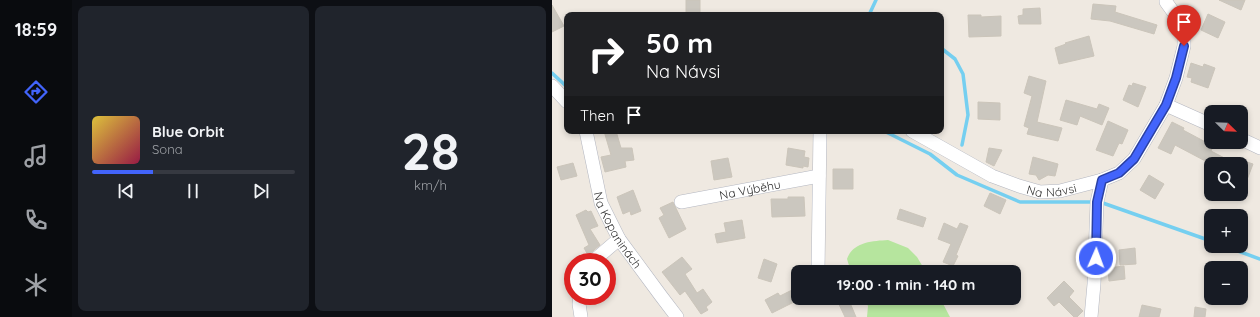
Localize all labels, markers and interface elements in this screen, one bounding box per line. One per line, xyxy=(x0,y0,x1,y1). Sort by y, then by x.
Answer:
pin xyxy=(1167,5,1201,46)
icon: arrive xyxy=(1173,11,1195,33)
text: 18:59 xyxy=(15,18,57,41)
text: 50 m xyxy=(646,25,713,60)
icon: right xyxy=(580,28,632,80)
text: Na Návsi xyxy=(646,60,720,83)
icon: directions xyxy=(22,78,50,106)
icon: arrive xyxy=(623,104,645,126)
north arrow xyxy=(1204,105,1248,149)
map controls xyxy=(1204,105,1248,305)
text: Then xyxy=(580,106,615,125)
text: 28 xyxy=(401,118,460,183)
text: Blue Orbit xyxy=(152,122,225,141)
text: Sona xyxy=(152,141,183,157)
icon: music xyxy=(22,142,50,170)
button: search xyxy=(1204,157,1248,201)
street label: Na Výběhu xyxy=(718,176,782,202)
text: km/h xyxy=(414,177,447,193)
icon: previous xyxy=(115,180,137,202)
icon: pause xyxy=(182,180,204,202)
icon: next xyxy=(250,180,272,202)
street label: Na Návsi xyxy=(1025,180,1078,200)
street label: Na Kopaninách xyxy=(591,190,645,271)
icon: phone xyxy=(22,206,50,234)
button: + xyxy=(1204,209,1248,253)
position arrow xyxy=(1075,237,1117,279)
speed limit sign: 30 xyxy=(564,253,616,305)
button: − xyxy=(1204,261,1248,305)
icon: climate xyxy=(22,271,50,299)
text: 19:00 · 1 min · 140 m xyxy=(837,275,975,294)

